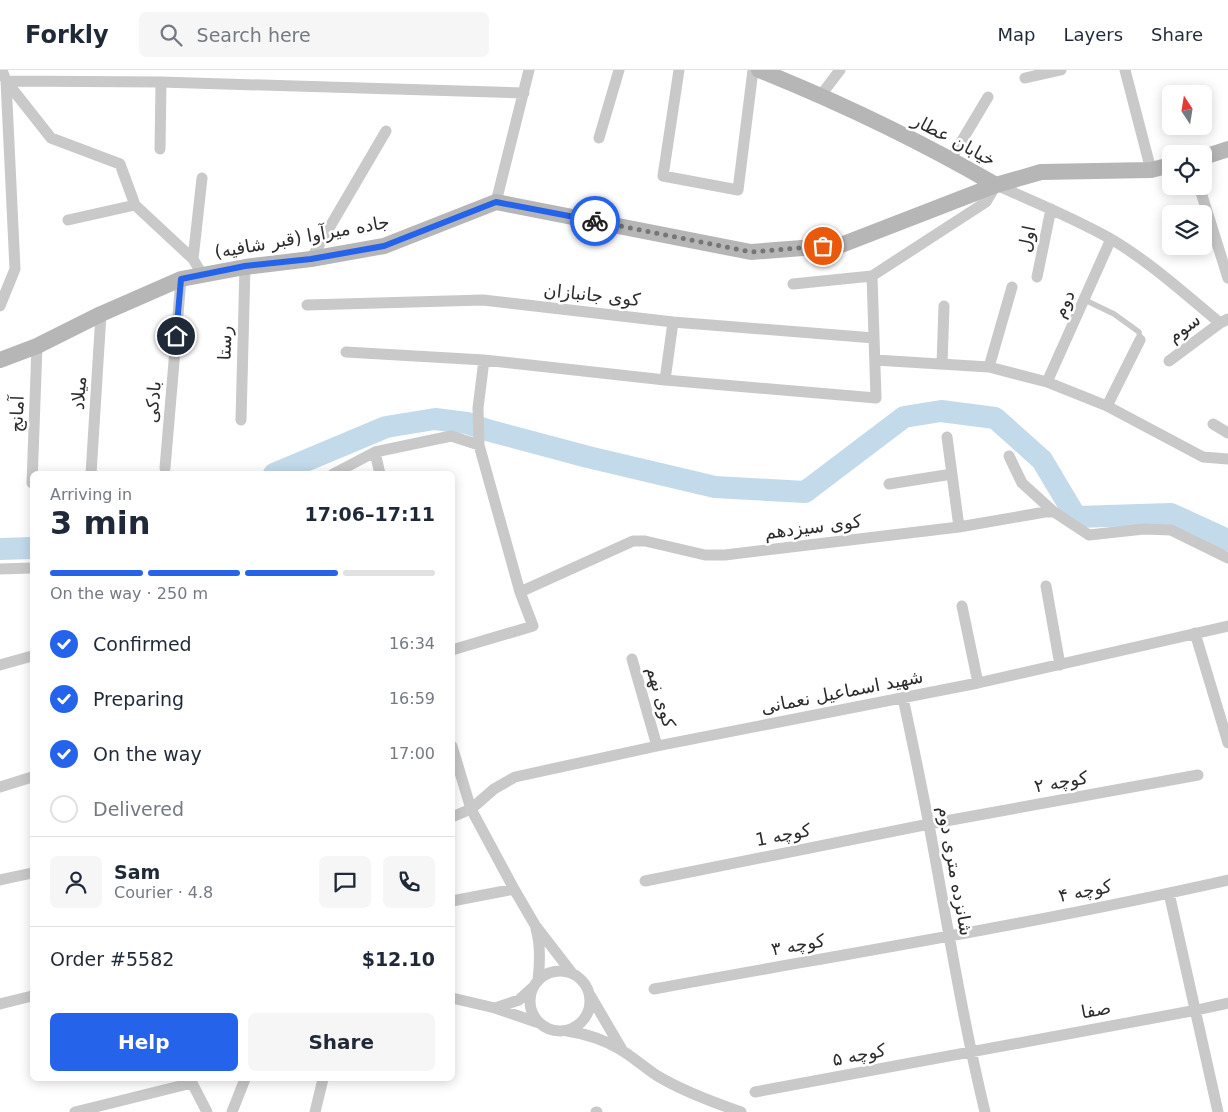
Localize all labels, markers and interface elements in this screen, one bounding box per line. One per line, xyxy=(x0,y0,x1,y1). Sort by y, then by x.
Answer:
search box xyxy=(139,12,489,57)
text: Forkly xyxy=(25,21,109,49)
icon: search xyxy=(157,21,185,49)
text: Search here xyxy=(197,24,311,46)
text: Map xyxy=(997,24,1035,45)
text: Layers xyxy=(1063,24,1123,45)
text: Share xyxy=(1151,24,1203,45)
north arrow xyxy=(1162,85,1212,135)
map controls xyxy=(1162,85,1212,255)
street label: خیابان عطار xyxy=(908,108,999,170)
button: locate xyxy=(1162,145,1212,195)
courier xyxy=(570,196,620,246)
button: layers xyxy=(1162,205,1212,255)
icon: bike xyxy=(581,207,609,235)
street label: جاده میرآوا (قبر شافیه) xyxy=(213,210,391,263)
street label: اول xyxy=(1013,224,1041,254)
pin xyxy=(802,225,844,267)
icon: bag xyxy=(809,232,837,260)
street label: کوی جانبازان xyxy=(543,279,642,311)
street label: دوم xyxy=(1048,287,1080,321)
street label: سوم xyxy=(1163,309,1205,347)
pin xyxy=(155,315,197,357)
icon: home xyxy=(162,322,190,350)
street label: رستا xyxy=(213,325,236,361)
street label: میلاد xyxy=(67,375,90,411)
street label: بادکی xyxy=(140,380,165,424)
street label: آمانج xyxy=(4,394,29,433)
text: Arriving in xyxy=(50,485,132,504)
text: 17:06–17:11 xyxy=(305,503,435,525)
text: 3 min xyxy=(50,504,151,542)
street label: کوی سیزدهم xyxy=(763,510,863,544)
text: On the way · 250 m xyxy=(50,584,208,603)
icon: check xyxy=(50,630,78,658)
text: Confirmed xyxy=(93,633,192,655)
text: 16:34 xyxy=(389,634,435,653)
street label: کوی نهم xyxy=(642,664,680,731)
street label: شهید اسماعیل نعمانی xyxy=(759,665,925,719)
icon: check xyxy=(50,685,78,713)
text: Preparing xyxy=(93,688,184,710)
text: 16:59 xyxy=(389,689,435,708)
icon: check xyxy=(50,740,78,768)
text: On the way xyxy=(93,743,202,765)
text: 17:00 xyxy=(389,744,435,763)
street label: کوچه ۲ xyxy=(1032,766,1090,798)
text: Delivered xyxy=(93,798,184,820)
street label: شانزده متری دوم xyxy=(933,804,977,938)
street label: کوچه 1 xyxy=(753,819,813,851)
button: person xyxy=(50,856,102,908)
button: chat xyxy=(319,856,371,908)
button: phone xyxy=(383,856,435,908)
text: Sam xyxy=(114,861,160,883)
street label: کوچه ۴ xyxy=(1056,875,1114,907)
text: Courier · 4.8 xyxy=(114,883,213,902)
street label: کوچه ۳ xyxy=(769,929,827,961)
text: Order #5582 xyxy=(50,948,174,970)
text: $12.10 xyxy=(362,948,435,970)
street label: صفا xyxy=(1079,997,1112,1022)
button: Help xyxy=(50,1013,238,1071)
button: Share xyxy=(248,1013,435,1071)
street label: کوچه ۵ xyxy=(830,1039,888,1071)

